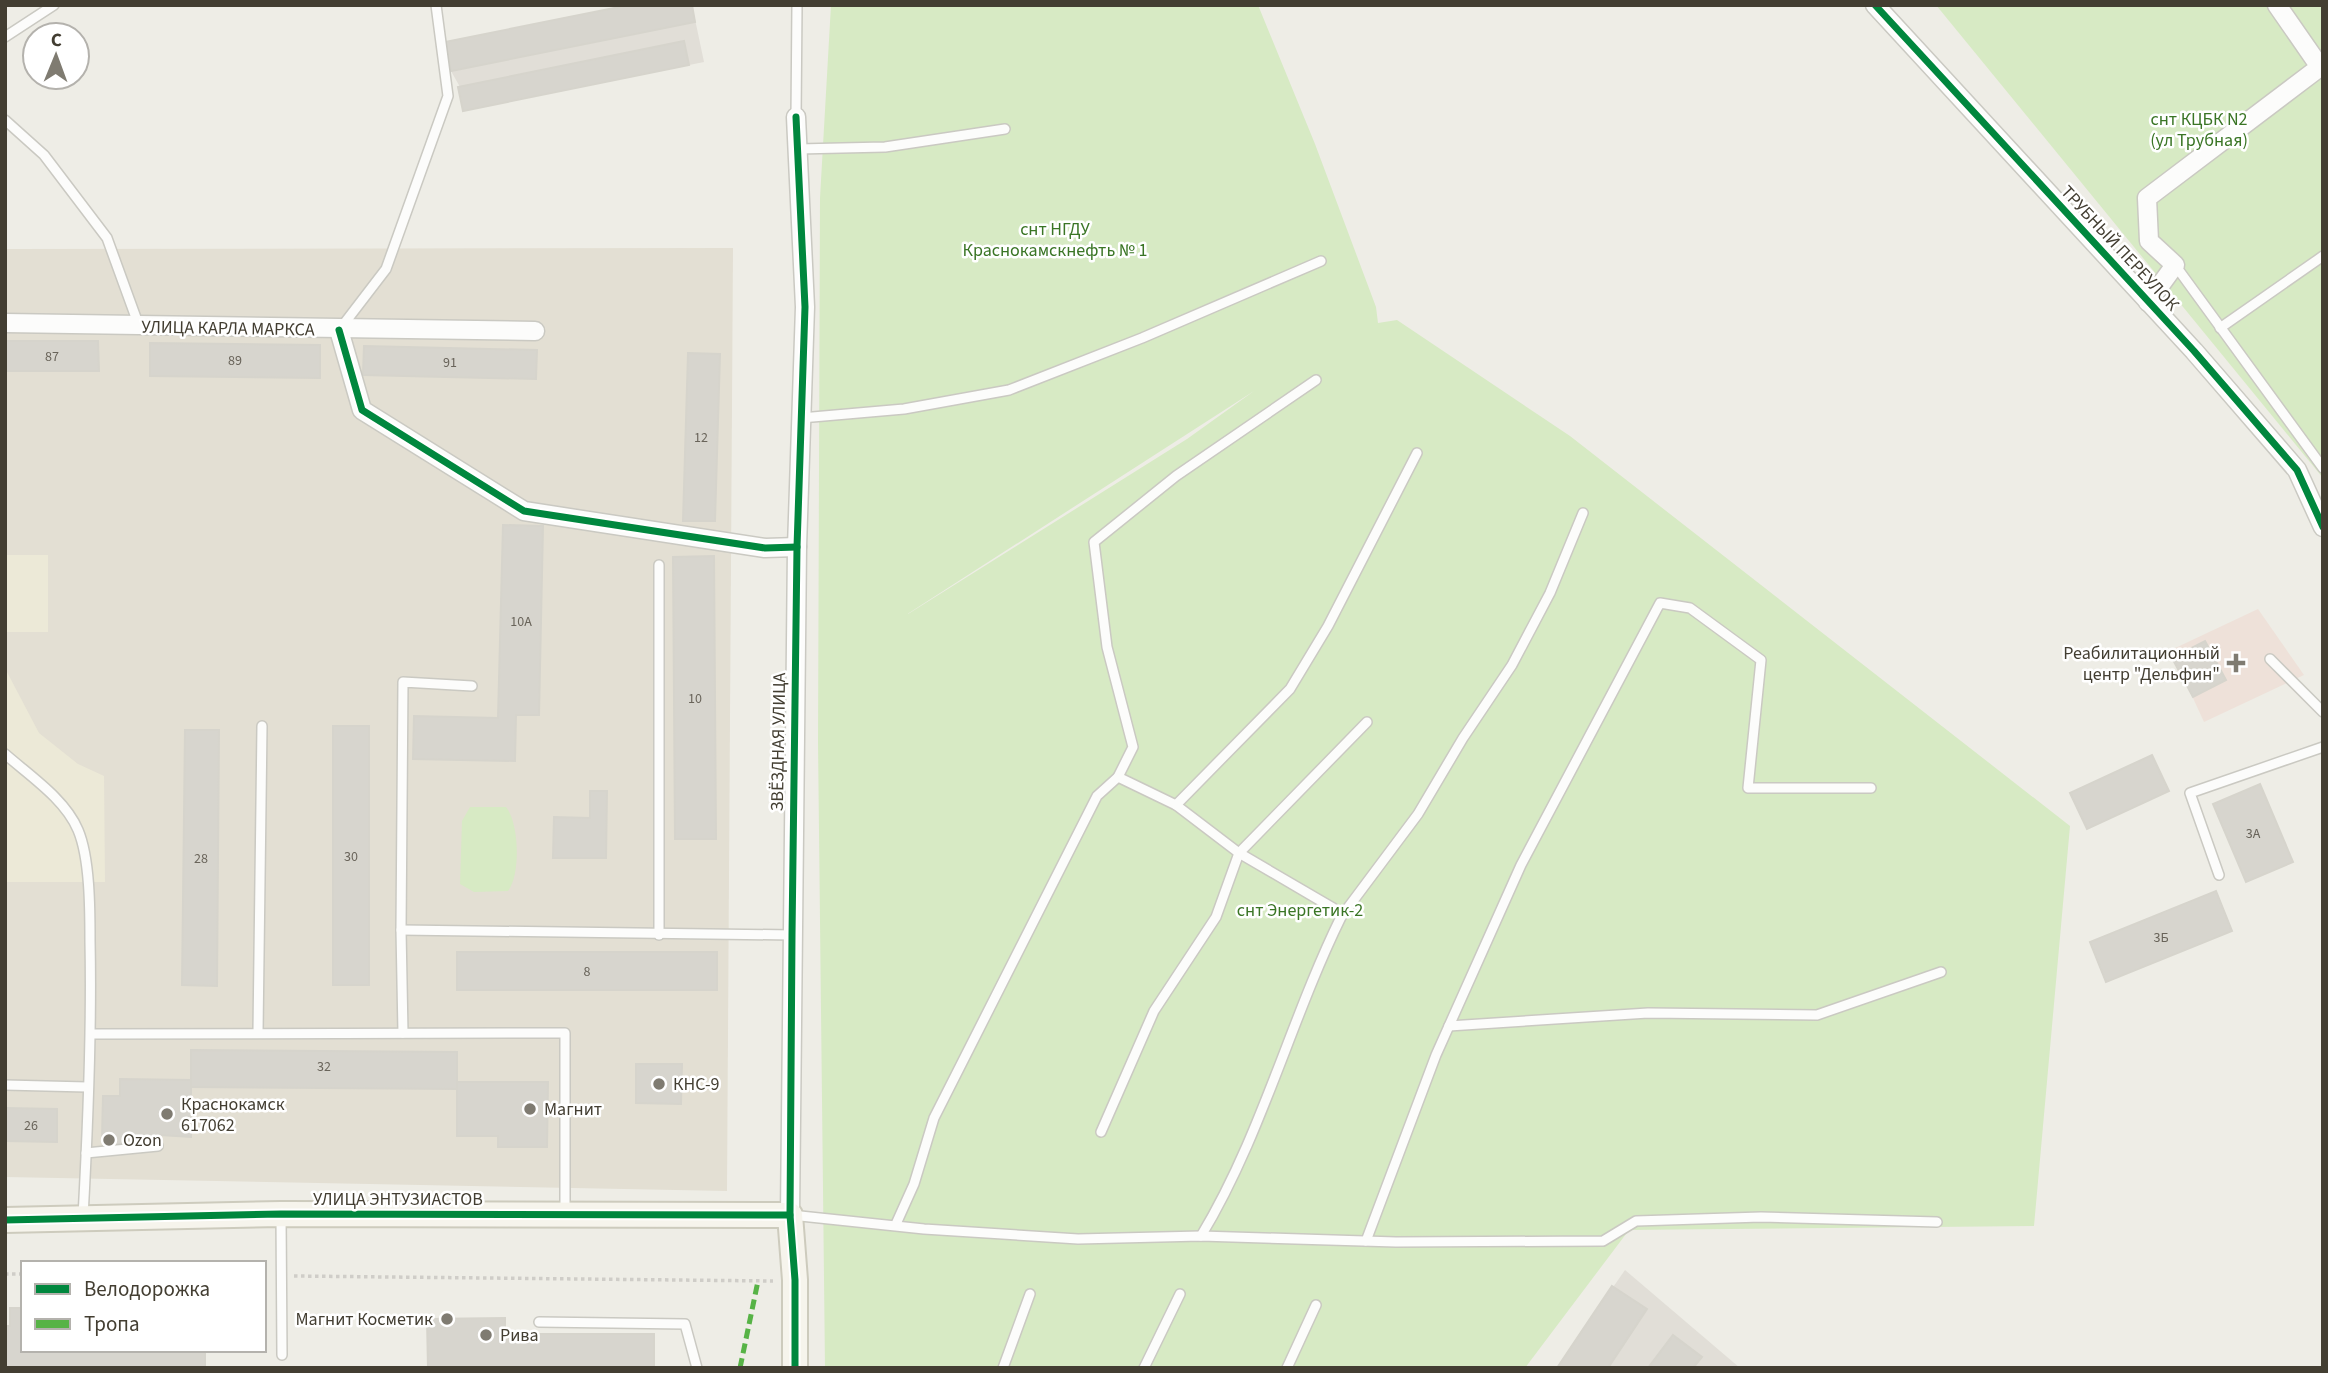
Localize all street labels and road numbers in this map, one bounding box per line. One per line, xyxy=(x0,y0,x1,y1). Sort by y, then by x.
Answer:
street label: ТРУБНЫЙ ПЕРЕУЛОК xyxy=(2055,180,2185,317)
street label: УЛИЦА КАРЛА МАРКСА xyxy=(141,314,315,343)
street label: ЗВЁЗДНАЯ УЛИЦА xyxy=(765,672,792,812)
street label: УЛИЦА ЭНТУЗИАСТОВ xyxy=(313,1187,483,1212)

